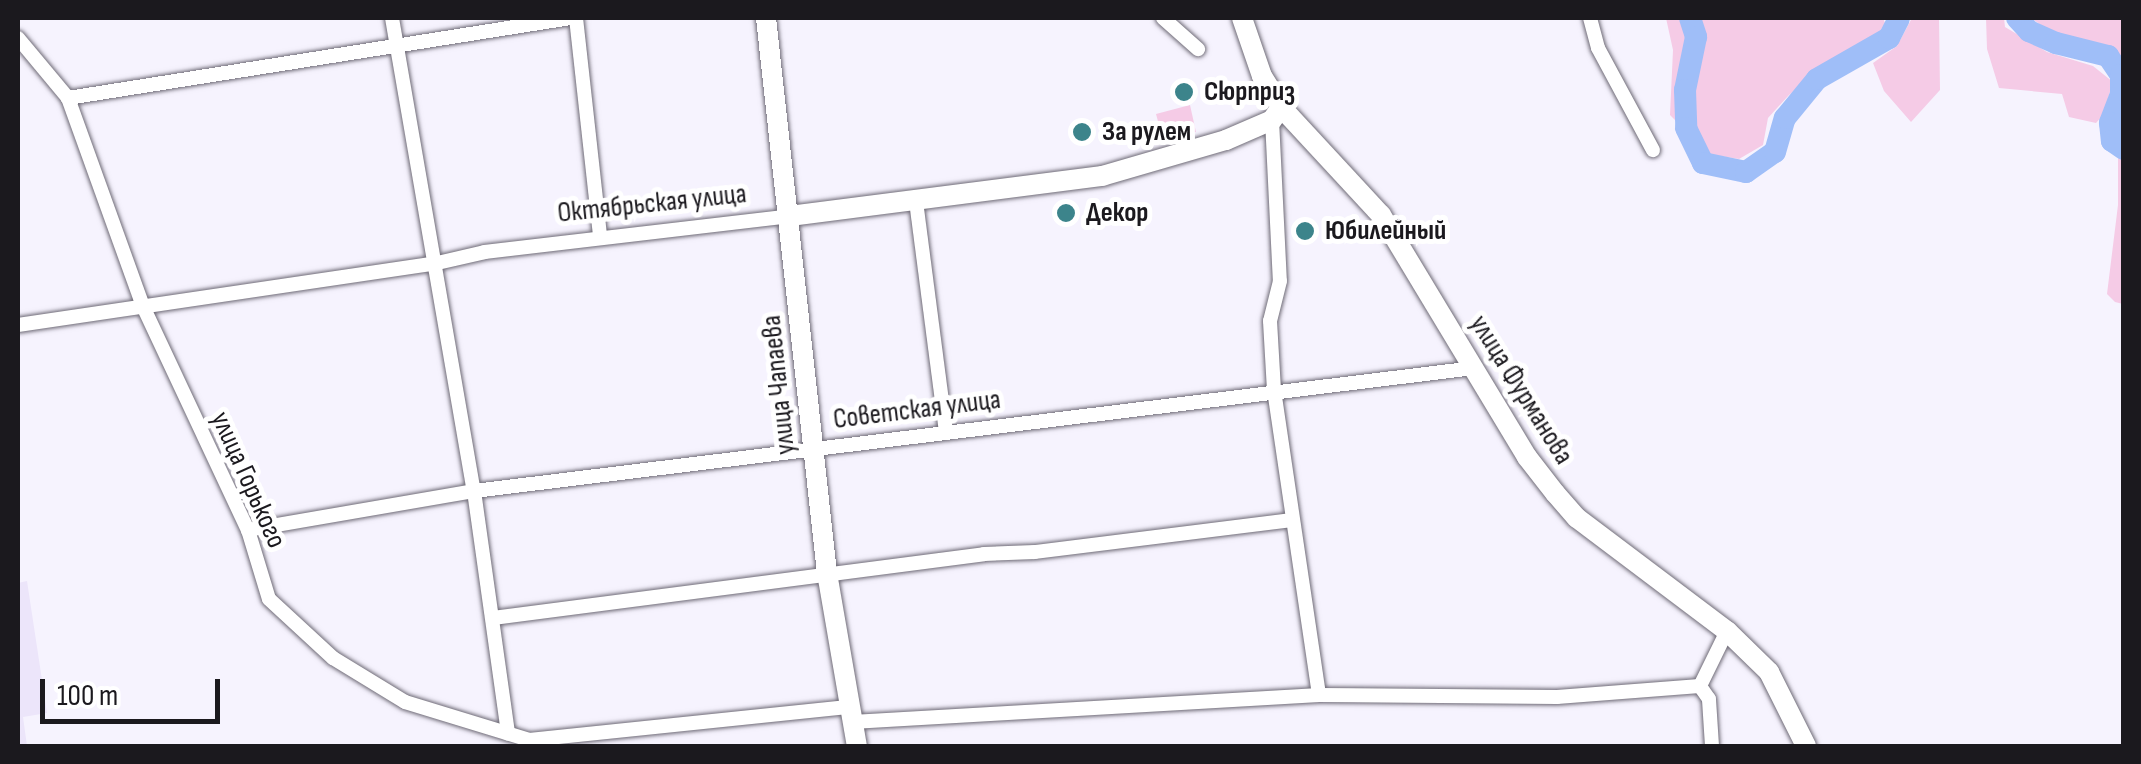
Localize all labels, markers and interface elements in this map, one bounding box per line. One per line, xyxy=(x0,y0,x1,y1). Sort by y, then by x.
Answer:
place label: Сюрприз xyxy=(1204,75,1295,109)
marker: Сюрприз xyxy=(1173,81,1195,103)
place label: За рулем xyxy=(1102,115,1191,149)
marker: За рулем xyxy=(1071,121,1093,143)
street label: Октябрьская улица xyxy=(556,177,748,231)
place label: Декор xyxy=(1086,196,1148,230)
marker: Декор xyxy=(1055,202,1077,224)
place label: Юбилейный xyxy=(1325,214,1446,248)
marker: Юбилейный xyxy=(1294,220,1316,242)
street label: улица Фурманова xyxy=(1462,309,1580,471)
street label: улица Чапаева xyxy=(755,314,803,456)
street label: Советская улица xyxy=(831,383,1003,437)
street label: улица Горького xyxy=(203,407,293,553)
scale bar xyxy=(45,659,225,721)
text: 100 m xyxy=(57,678,118,714)

